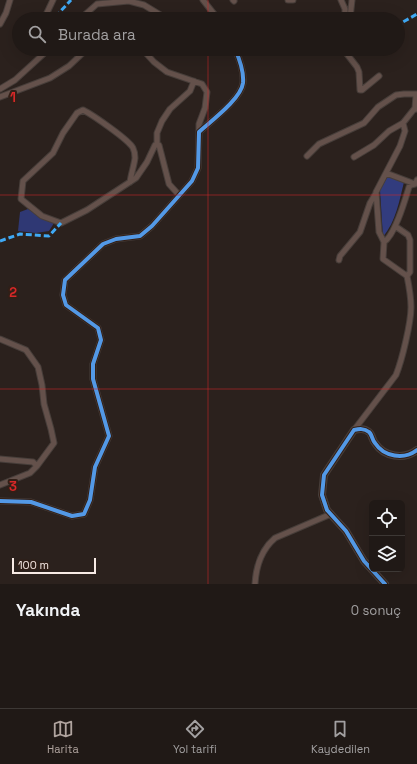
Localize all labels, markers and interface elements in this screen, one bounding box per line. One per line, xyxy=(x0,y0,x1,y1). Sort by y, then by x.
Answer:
search box xyxy=(12,12,405,56)
icon: search xyxy=(26,23,48,45)
text: Burada ara xyxy=(58,25,136,44)
text: 1 xyxy=(10,89,16,106)
text: 2 xyxy=(9,284,17,301)
text: 3 xyxy=(9,478,17,495)
map controls xyxy=(369,500,405,572)
button: locate xyxy=(369,500,405,536)
button: layers xyxy=(369,536,405,572)
scale bar xyxy=(12,556,96,575)
text: 100 m xyxy=(18,558,49,572)
text: Yakında xyxy=(16,599,80,621)
text: 0 sonuç xyxy=(351,602,401,619)
tab: Harita xyxy=(47,718,79,756)
tab: Yol tarifi xyxy=(173,718,217,756)
tab: Kaydedilen xyxy=(311,718,370,756)

